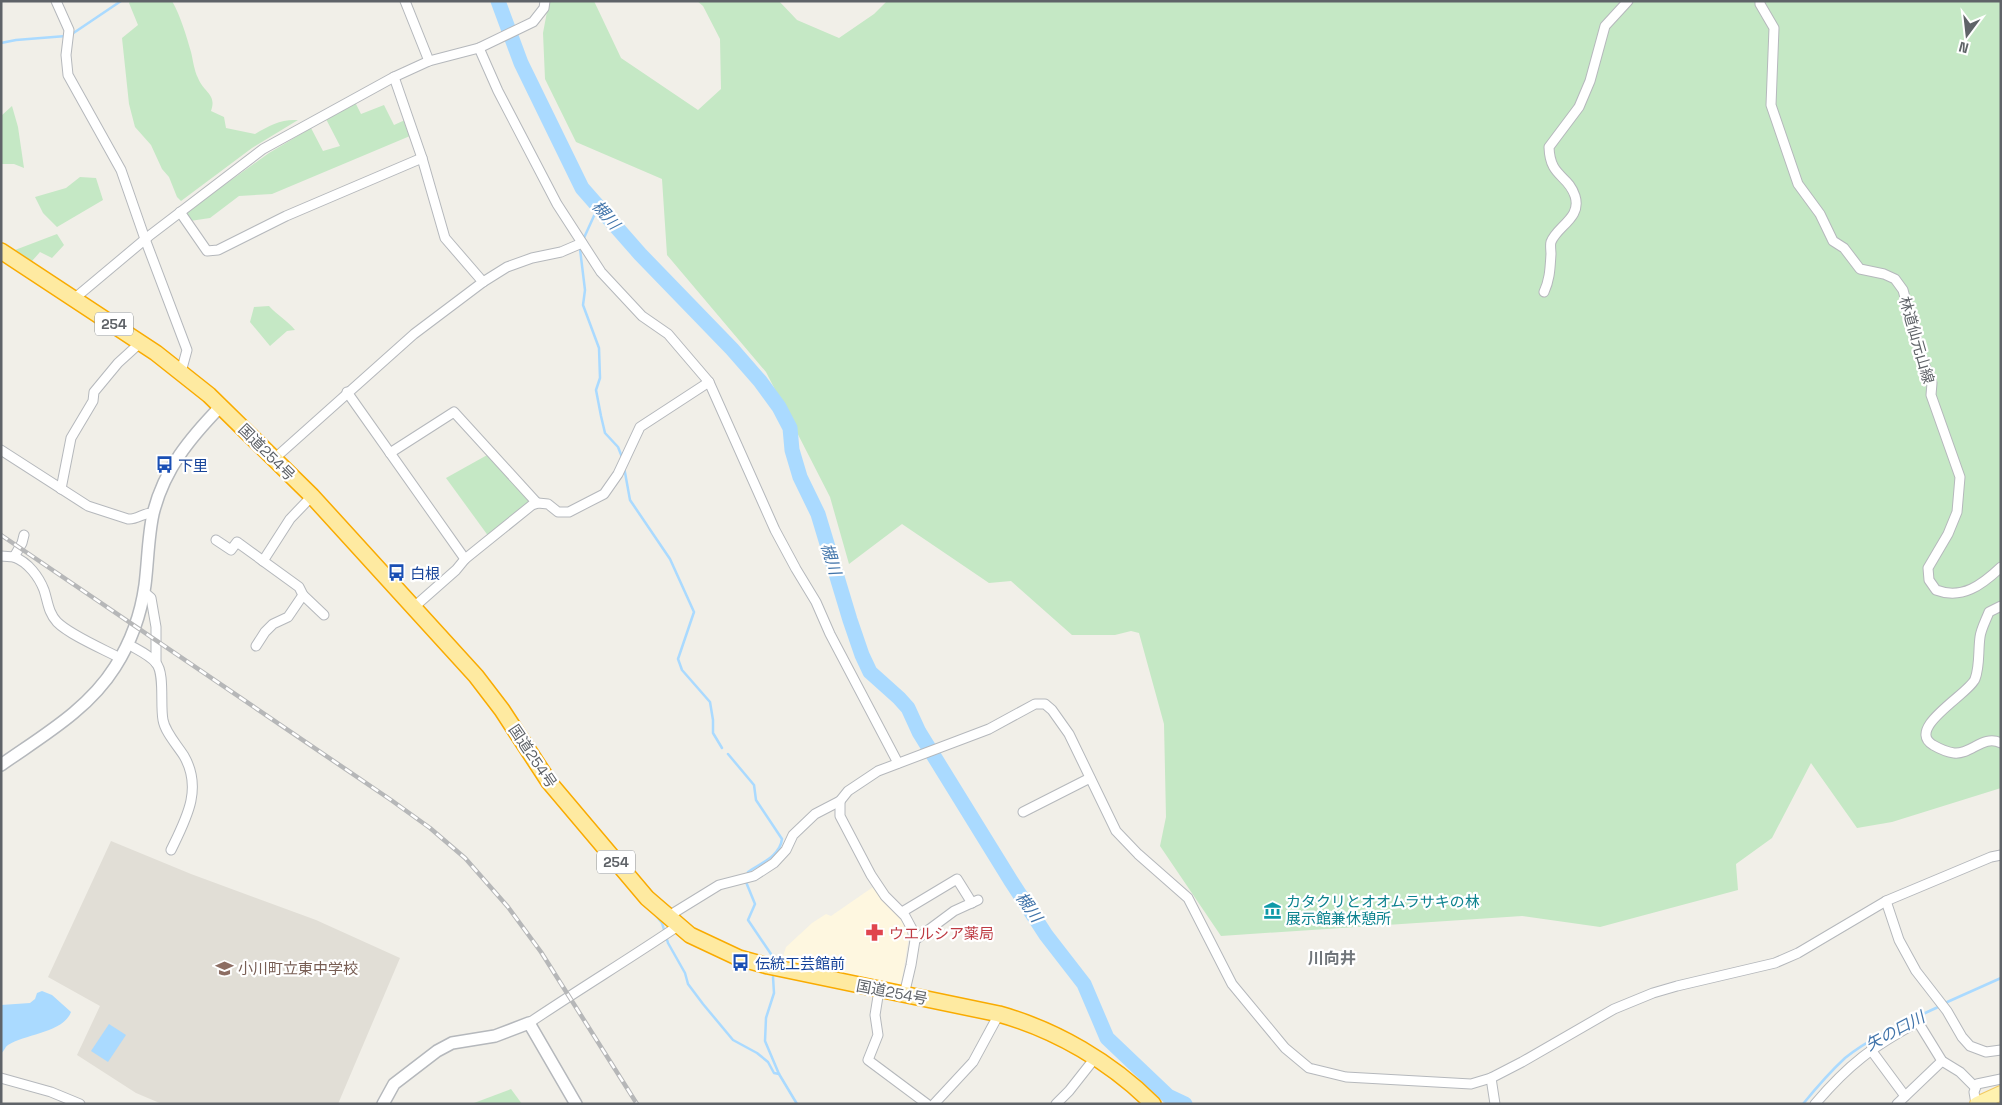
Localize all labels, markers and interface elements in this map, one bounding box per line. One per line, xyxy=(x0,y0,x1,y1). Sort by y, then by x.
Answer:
north arrow xyxy=(1942,10,1992,60)
text: N xyxy=(1957,38,1971,57)
water label: 槻川 xyxy=(588,196,626,235)
street label: 林道仙元山線 xyxy=(1895,294,1939,386)
road number: 254 xyxy=(95,312,133,336)
street label: 国道254号 xyxy=(235,420,299,484)
bus stop icon: 下里 xyxy=(154,455,174,475)
place label: 下里 xyxy=(178,456,208,475)
water label: 槻川 xyxy=(816,541,846,579)
bus stop icon: 白根 xyxy=(386,563,406,583)
place label: 白根 xyxy=(410,564,440,583)
street label: 国道254号 xyxy=(505,721,561,791)
road number: 254 xyxy=(597,850,635,874)
water label: 槻川 xyxy=(1011,888,1048,928)
place label: カタクリとオオムラサキの林 展示館兼休憩所 xyxy=(1286,892,1480,928)
museum icon: カタクリとオオムラサキの林 展示館兼休憩所 xyxy=(1262,900,1282,920)
pharmacy icon: ウエルシア薬局 xyxy=(865,923,885,943)
place label: ウエルシア薬局 xyxy=(889,924,994,943)
district label: 川向井 xyxy=(1308,948,1356,969)
bus stop icon: 伝統工芸館前 xyxy=(731,953,751,973)
place label: 伝統工芸館前 xyxy=(755,954,845,973)
school or university icon: 小川町立東中学校 xyxy=(214,958,234,978)
place label: 小川町立東中学校 xyxy=(238,959,358,978)
street label: 国道254号 xyxy=(855,976,929,1008)
water label: 矢の口川 xyxy=(1862,1006,1930,1055)

